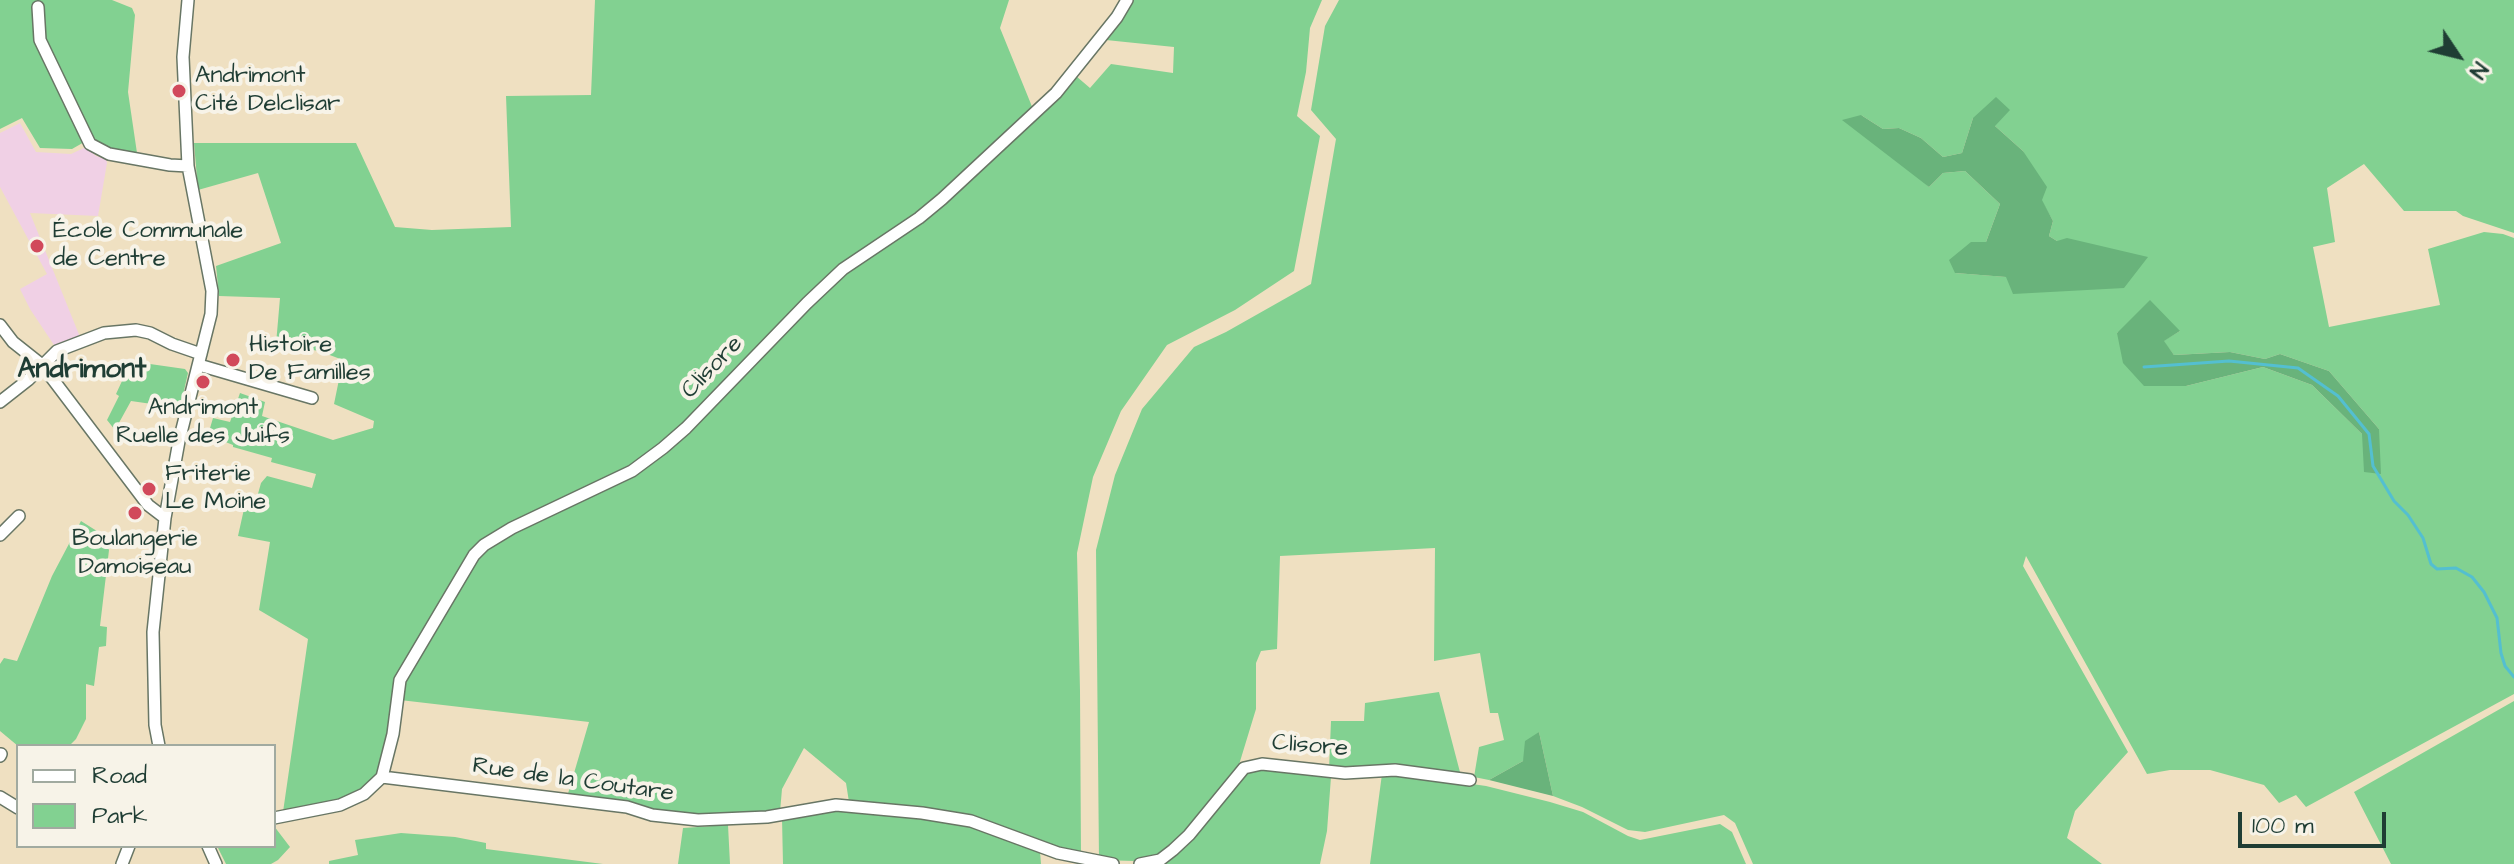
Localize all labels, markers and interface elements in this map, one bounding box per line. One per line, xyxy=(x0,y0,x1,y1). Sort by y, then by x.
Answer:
north arrow xyxy=(2418,16,2498,96)
text: N xyxy=(2461,56,2495,85)
place label: Andrimont Cité Delclisar xyxy=(195,63,340,119)
marker: Andrimont Cité Delclisar xyxy=(170,82,188,100)
place label: École Communale de Centre xyxy=(53,218,243,274)
marker: École Communale de Centre xyxy=(28,237,46,255)
street label: Clisore xyxy=(676,331,750,405)
place label: Histoire De Familles xyxy=(249,332,371,388)
marker: Histoire De Familles xyxy=(224,351,242,369)
district label: Andrimont xyxy=(18,354,146,388)
marker: Andrimont Ruelle des Juifs xyxy=(194,373,212,391)
place label: Andrimont Ruelle des Juifs xyxy=(116,395,290,451)
place label: Friterie Le Moine xyxy=(165,461,266,517)
marker: Friterie Le Moine xyxy=(140,480,158,498)
marker: Boulangerie Damoiseau xyxy=(126,504,144,522)
place label: Boulangerie Damoiseau xyxy=(72,526,198,582)
street label: Clisore xyxy=(1271,729,1349,765)
legend xyxy=(16,744,276,848)
street label: Rue de la Coutare xyxy=(470,753,676,809)
text: Road xyxy=(92,759,147,793)
scale bar xyxy=(2242,796,2390,846)
text: Park xyxy=(92,799,148,833)
text: 100 m xyxy=(2252,809,2314,843)

